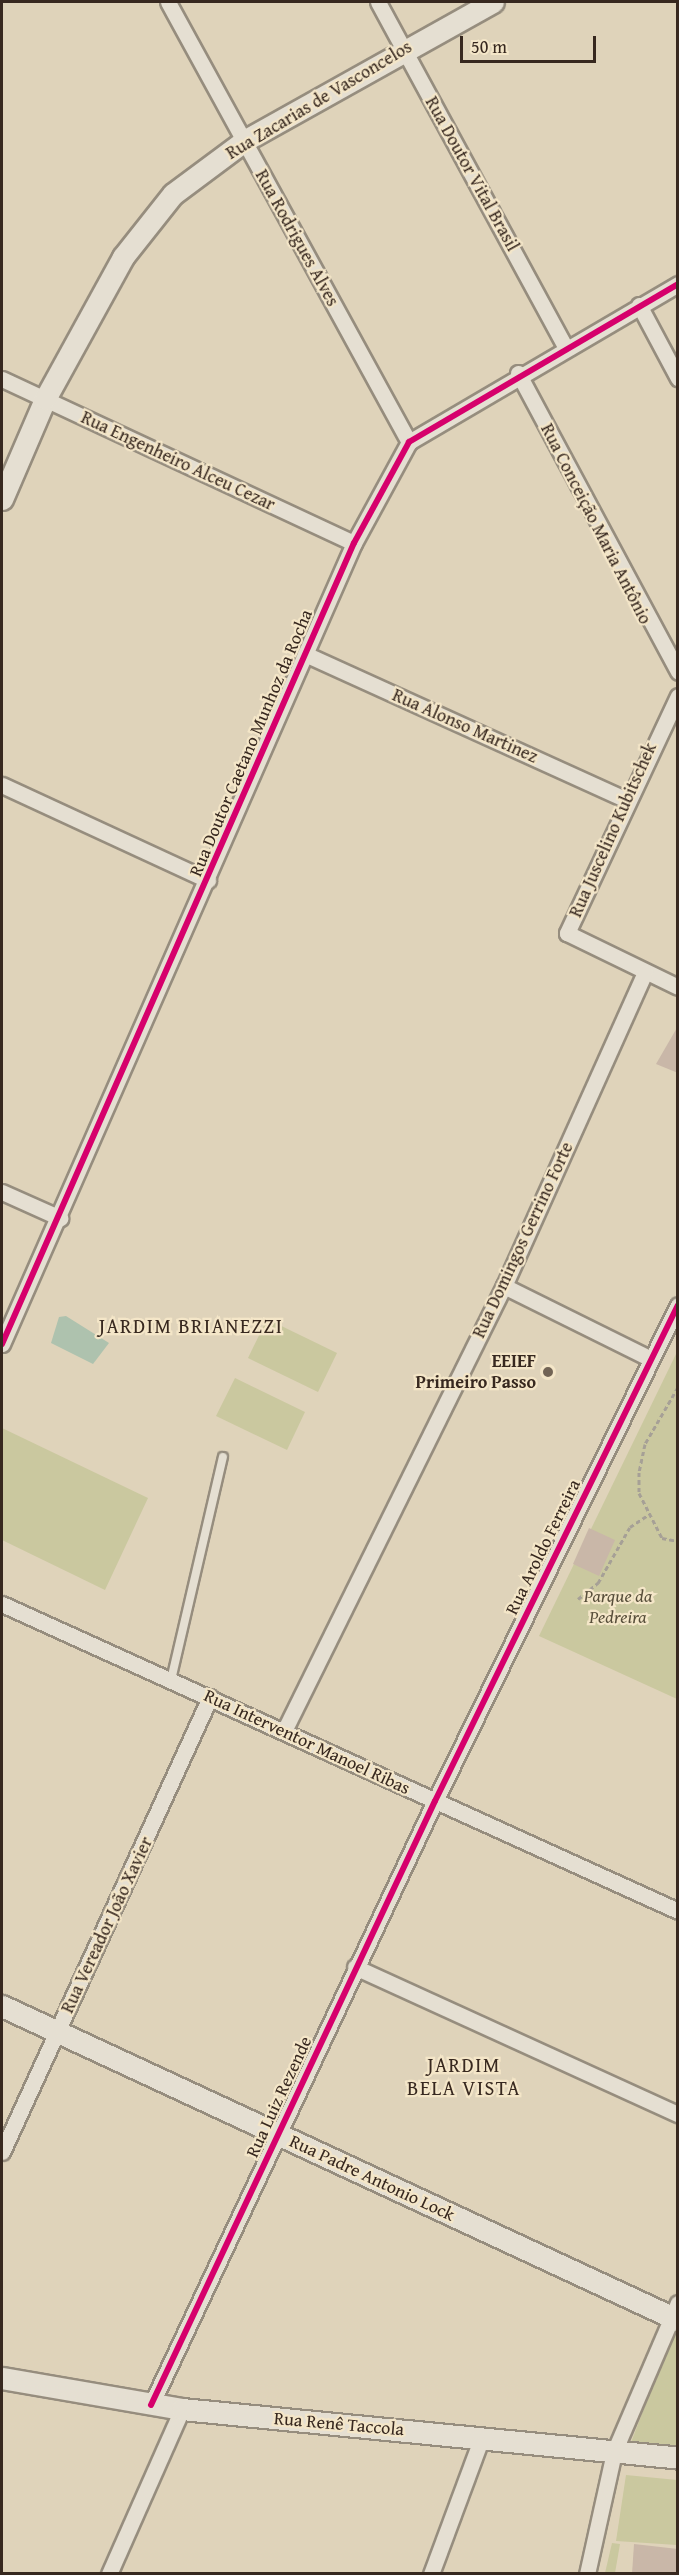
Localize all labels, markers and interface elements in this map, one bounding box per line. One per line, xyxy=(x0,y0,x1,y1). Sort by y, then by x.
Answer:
scale bar xyxy=(463,24,600,62)
text: 50 m xyxy=(471,33,507,60)
street label: Rua Zacarias de Vasconcelos xyxy=(222,36,416,164)
street label: Rua Doutor Vital Brasil xyxy=(421,93,523,255)
street label: Rua Rodrigues Alves xyxy=(251,166,343,310)
street label: Rua Engenheiro Alceu Cezar xyxy=(78,407,278,515)
street label: Rua Conceição Maria Antônio xyxy=(536,420,656,628)
street label: Rua Doutor Caetano Munhoz da Rocha xyxy=(185,606,317,880)
street label: Rua Alonso Martinez xyxy=(389,684,541,768)
street label: Rua Juscelino Kubitschek xyxy=(565,739,661,921)
street label: Rua Domingos Gerrino Forte xyxy=(468,1139,578,1341)
district label: JARDIM BRIANEZZI xyxy=(99,1313,283,1337)
place label: EEIEF Primeiro Passo xyxy=(416,1351,536,1394)
marker: EEIEF Primeiro Passo xyxy=(541,1365,555,1379)
street label: Rua Aroldo Ferreira xyxy=(501,1476,585,1618)
park label: Parque da Pedreira xyxy=(584,1586,652,1628)
street label: Rua Interventor Manoel Ribas xyxy=(201,1685,413,1799)
street label: Rua Vereador João Xavier xyxy=(57,1834,157,2016)
street label: Rua Luiz Rezende xyxy=(241,2033,317,2161)
district label: JARDIM BELA VISTA xyxy=(407,2052,521,2099)
street label: Rua Padre Antonio Lock xyxy=(286,2130,458,2226)
street label: Rua Renê Taccola xyxy=(273,2408,405,2440)

